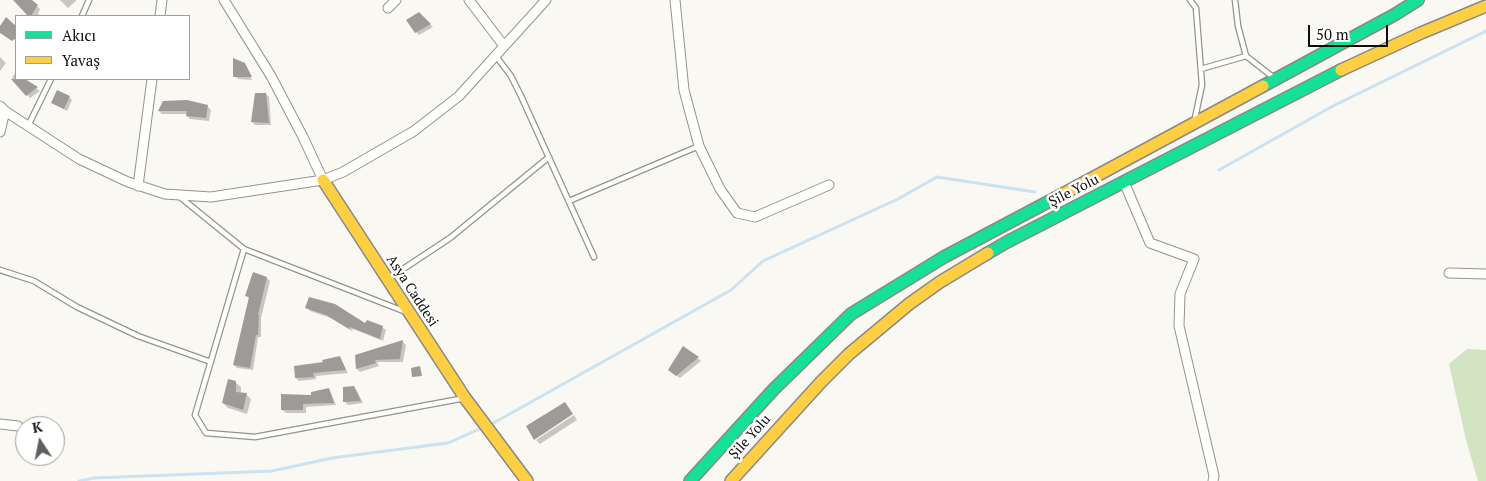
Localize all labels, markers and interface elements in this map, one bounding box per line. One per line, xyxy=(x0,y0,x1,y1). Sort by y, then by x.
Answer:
legend xyxy=(15,15,190,80)
scale bar xyxy=(1311,15,1391,47)
text: 50 m xyxy=(1316,24,1349,44)
text: Akıcı xyxy=(62,25,96,45)
text: Yavaş xyxy=(62,50,100,70)
street label: Şile Yolu xyxy=(1046,171,1102,211)
street label: Asya Caddesi xyxy=(383,252,441,330)
street label: Şile Yolu xyxy=(726,411,774,463)
north arrow xyxy=(15,416,65,466)
text: K xyxy=(31,416,44,437)

